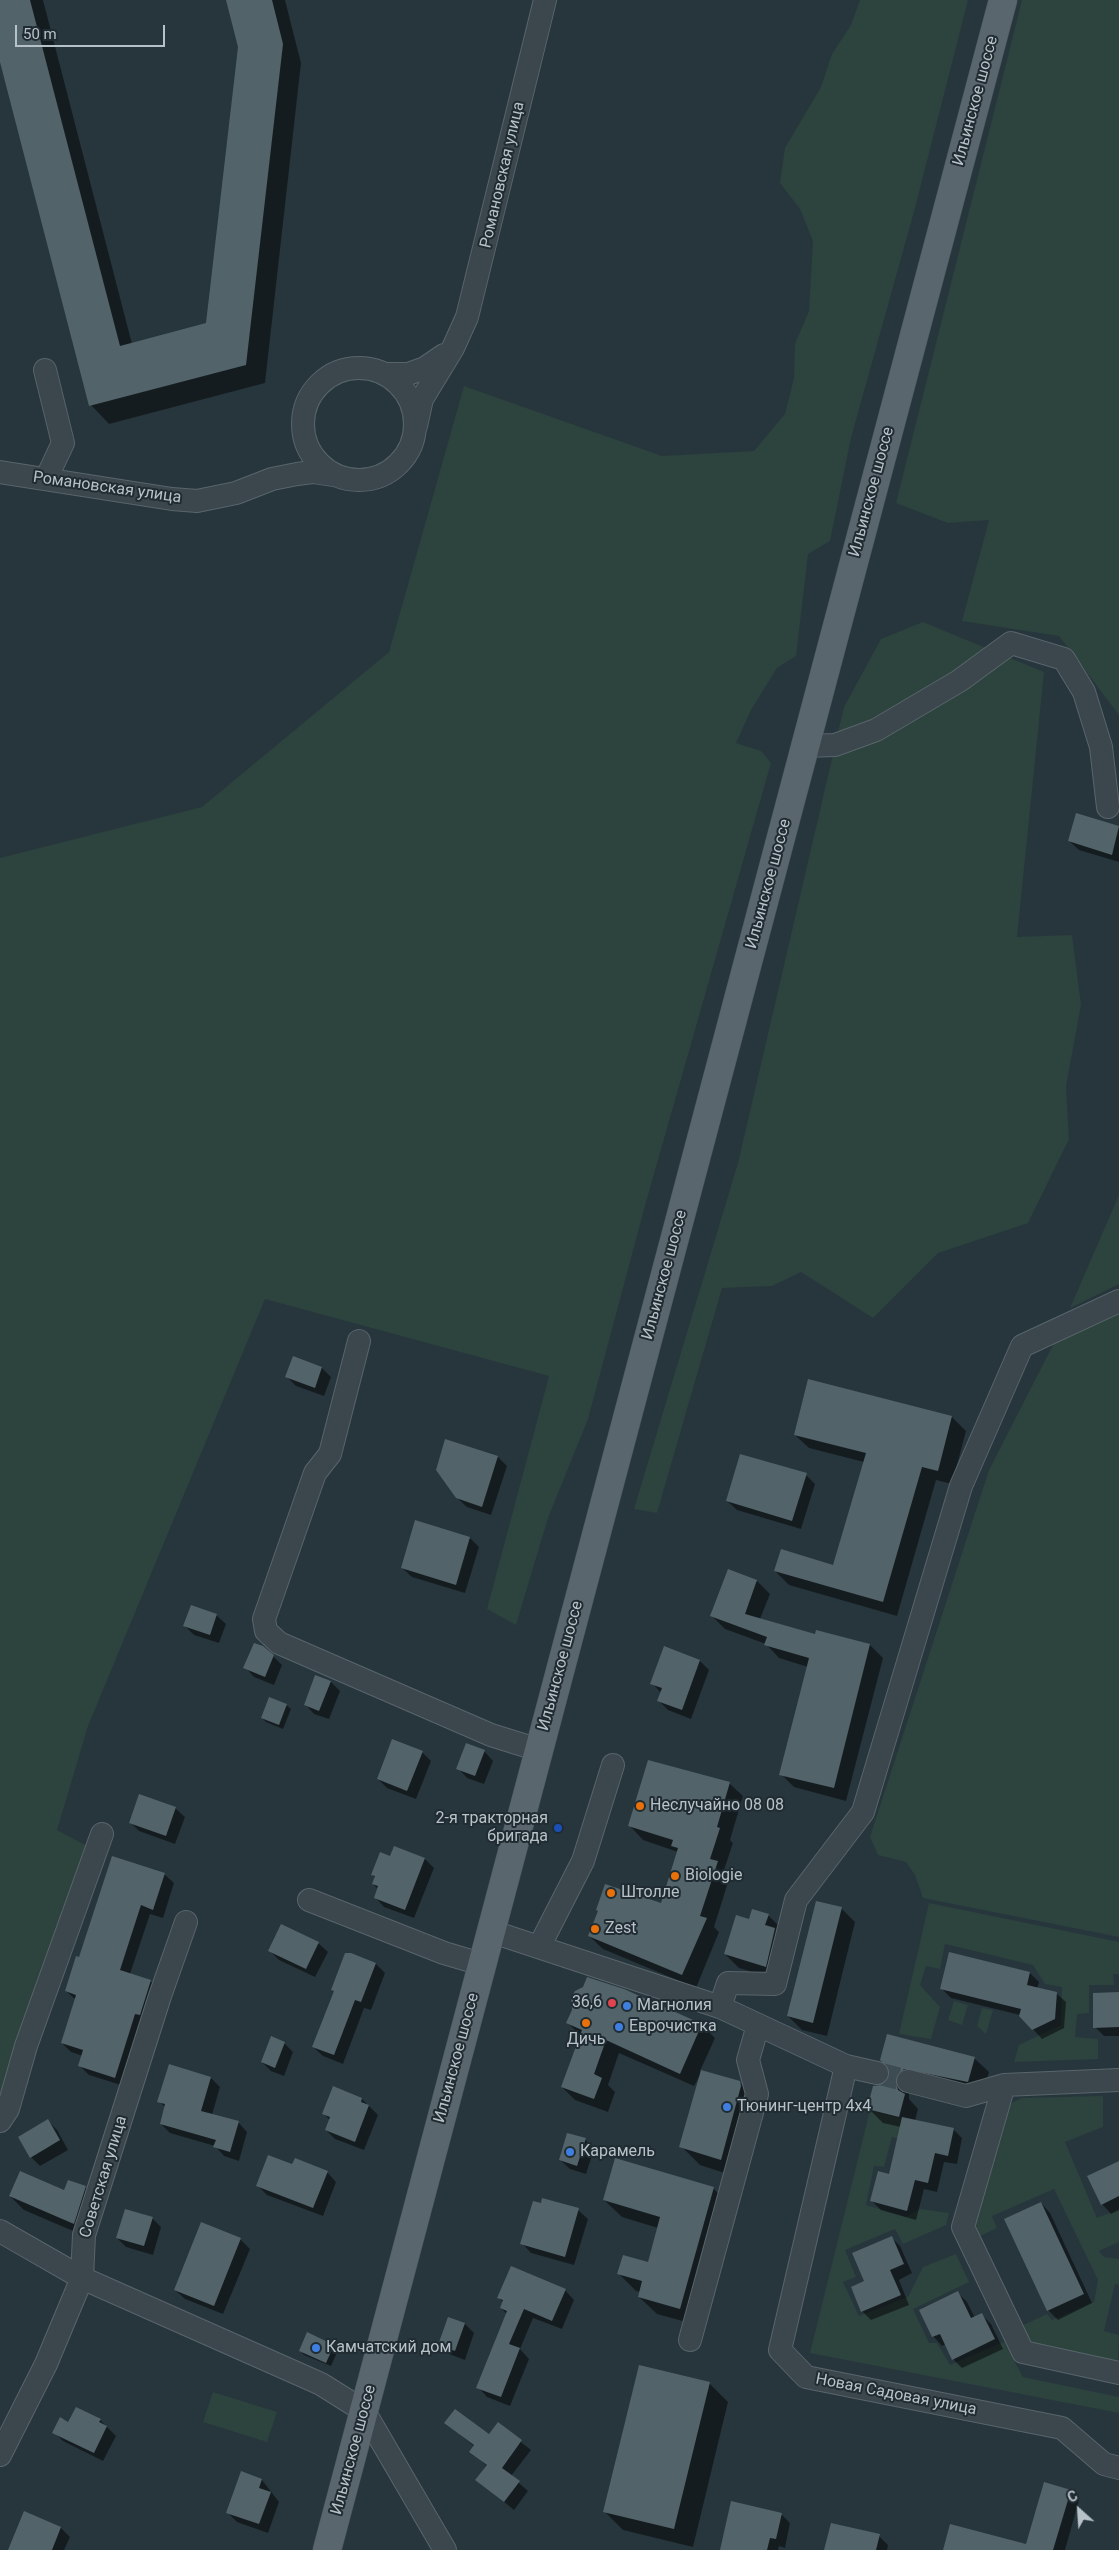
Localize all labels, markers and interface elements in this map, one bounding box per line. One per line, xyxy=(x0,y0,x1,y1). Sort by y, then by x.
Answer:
scale bar xyxy=(18,15,168,47)
text: 50 m xyxy=(23,25,57,43)
street label: Ильинское шоссе xyxy=(949,34,1003,168)
street label: Романовская улица xyxy=(477,100,529,250)
street label: Ильинское шоссе xyxy=(845,425,899,559)
street label: Романовская улица xyxy=(32,468,182,508)
street label: Ильинское шоссе xyxy=(742,817,796,951)
street label: Ильинское шоссе xyxy=(638,1208,692,1342)
street label: Ильинское шоссе xyxy=(534,1599,588,1733)
place label: Неслучайно 08 08 xyxy=(650,1796,784,1816)
marker: Неслучайно 08 08 xyxy=(634,1800,646,1812)
place label: 2-я тракторная бригада xyxy=(436,1809,548,1847)
marker: 2-я тракторная бригада xyxy=(552,1822,564,1834)
place label: Biologie xyxy=(685,1866,742,1886)
marker: Biologie xyxy=(669,1870,681,1882)
place label: Штолле xyxy=(621,1883,679,1903)
marker: Штолле xyxy=(605,1887,617,1899)
place label: Zest xyxy=(605,1919,636,1939)
marker: Zest xyxy=(589,1923,601,1935)
street label: Ильинское шоссе xyxy=(430,1991,484,2125)
place label: 36,6 xyxy=(572,1993,602,2013)
place label: Магнолия xyxy=(637,1996,712,2016)
marker: 36,6 xyxy=(606,1997,618,2009)
marker: Магнолия xyxy=(621,2000,633,2012)
marker: Дичь xyxy=(580,2017,592,2029)
place label: Еврочистка xyxy=(629,2017,717,2037)
marker: Еврочистка xyxy=(613,2021,625,2033)
place label: Дичь xyxy=(567,2030,605,2050)
place label: Тюнинг-центр 4х4 xyxy=(737,2097,871,2117)
marker: Тюнинг-центр 4х4 xyxy=(721,2101,733,2113)
street label: Советская улица xyxy=(76,2114,132,2240)
place label: Карамель xyxy=(580,2142,655,2162)
marker: Карамель xyxy=(564,2146,576,2158)
place label: Камчатский дом xyxy=(326,2338,451,2358)
marker: Камчатский дом xyxy=(310,2342,322,2354)
street label: Новая Садовая улица xyxy=(814,2370,978,2420)
street label: Ильинское шоссе xyxy=(327,2383,381,2517)
north arrow xyxy=(1054,2485,1104,2535)
text: С xyxy=(1065,2487,1080,2506)

